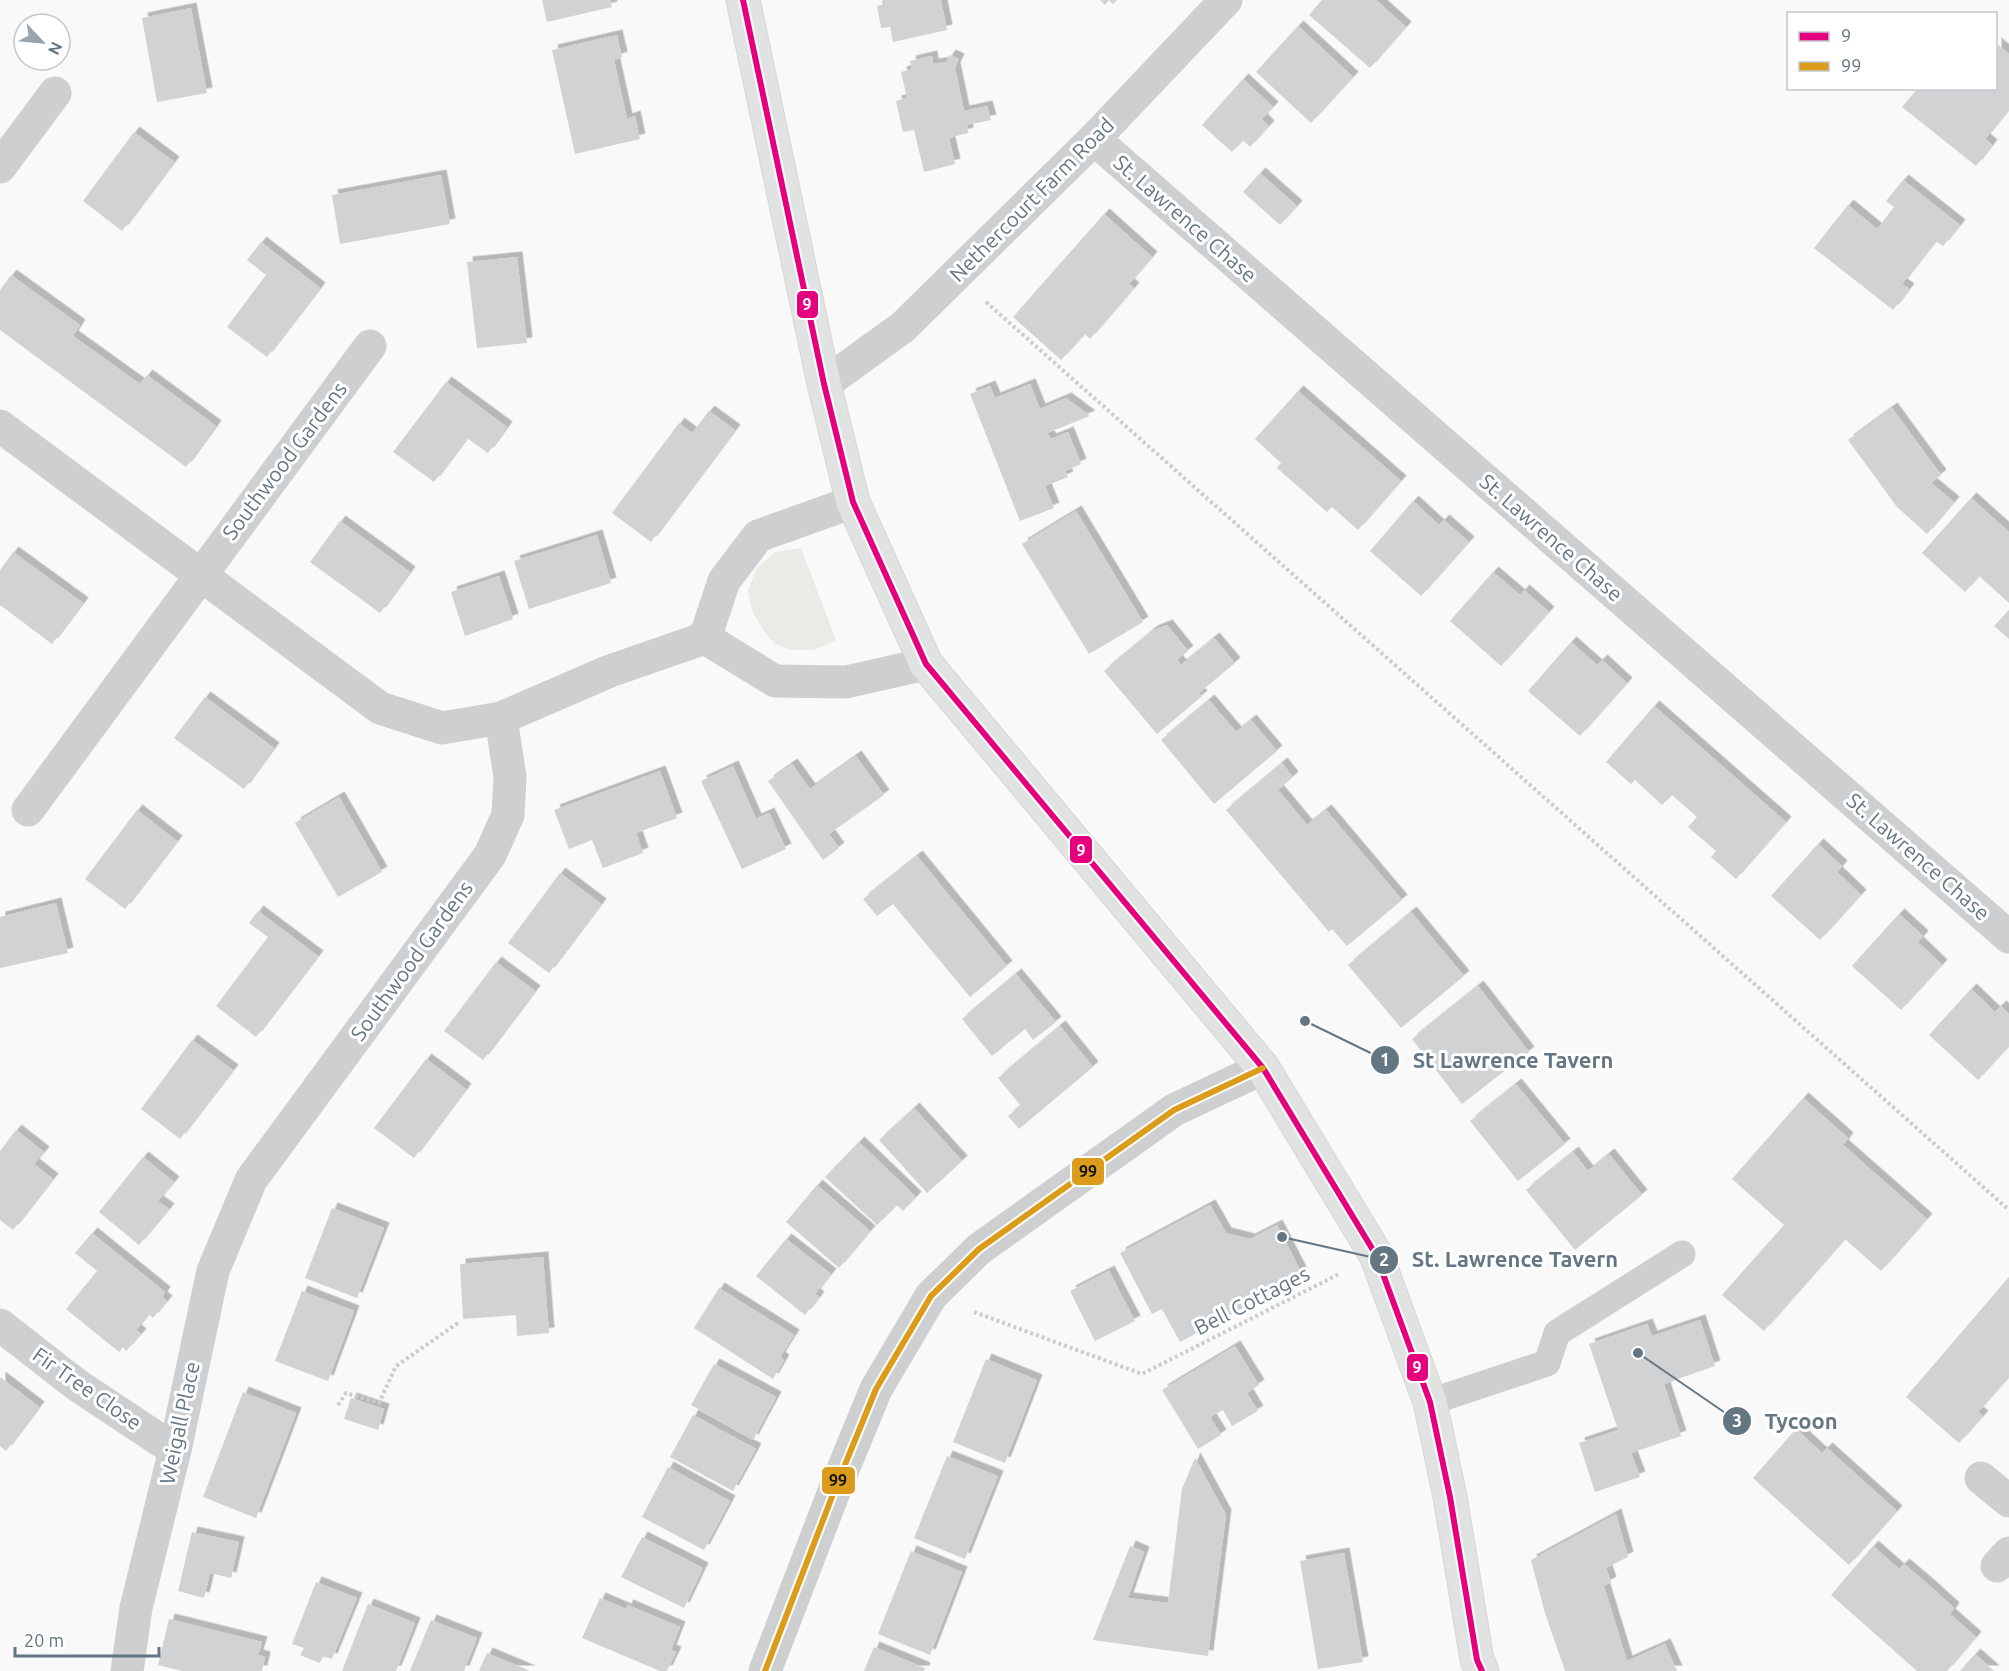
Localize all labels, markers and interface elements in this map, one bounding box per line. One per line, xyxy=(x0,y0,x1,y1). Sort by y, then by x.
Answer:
north arrow xyxy=(12,12,72,72)
legend xyxy=(1787,12,1997,90)
text: 9 xyxy=(1841,25,1851,45)
text: N xyxy=(45,39,66,58)
text: 99 xyxy=(1841,55,1861,75)
street label: Nethercourt Farm Road xyxy=(944,112,1118,286)
street label: St. Lawrence Chase xyxy=(1109,150,1262,287)
line badge: 9 xyxy=(796,290,819,319)
text: 9 xyxy=(802,295,812,313)
street label: Southwood Gardens xyxy=(217,377,351,544)
street label: St. Lawrence Chase xyxy=(1475,469,1628,606)
street label: St. Lawrence Chase xyxy=(1842,788,1995,925)
line badge: 9 xyxy=(1069,835,1093,864)
text: 9 xyxy=(1076,841,1086,859)
street label: Southwood Gardens xyxy=(345,876,477,1045)
callout: St Lawrence Tavern xyxy=(1370,1040,1625,1080)
text: St Lawrence Tavern xyxy=(1413,1047,1613,1072)
text: 1 xyxy=(1380,1049,1390,1069)
line badge: 99 xyxy=(1071,1157,1105,1186)
text: 99 xyxy=(1079,1162,1097,1180)
callout: St. Lawrence Tavern xyxy=(1369,1240,1630,1280)
text: St. Lawrence Tavern xyxy=(1412,1246,1618,1271)
text: 2 xyxy=(1379,1249,1389,1269)
street label: Bell Cottages xyxy=(1190,1261,1313,1339)
street label: Fir Tree Close xyxy=(29,1342,147,1434)
line badge: 9 xyxy=(1406,1353,1429,1382)
text: 9 xyxy=(1412,1358,1422,1376)
street label: Weigall Place xyxy=(154,1359,204,1486)
callout: Tycoon xyxy=(1722,1401,1849,1441)
text: Tycoon xyxy=(1764,1408,1838,1433)
text: 3 xyxy=(1732,1410,1742,1430)
line badge: 99 xyxy=(821,1466,856,1495)
text: 99 xyxy=(829,1471,847,1489)
scale bar xyxy=(15,1620,159,1658)
text: 20 m xyxy=(24,1630,64,1650)

